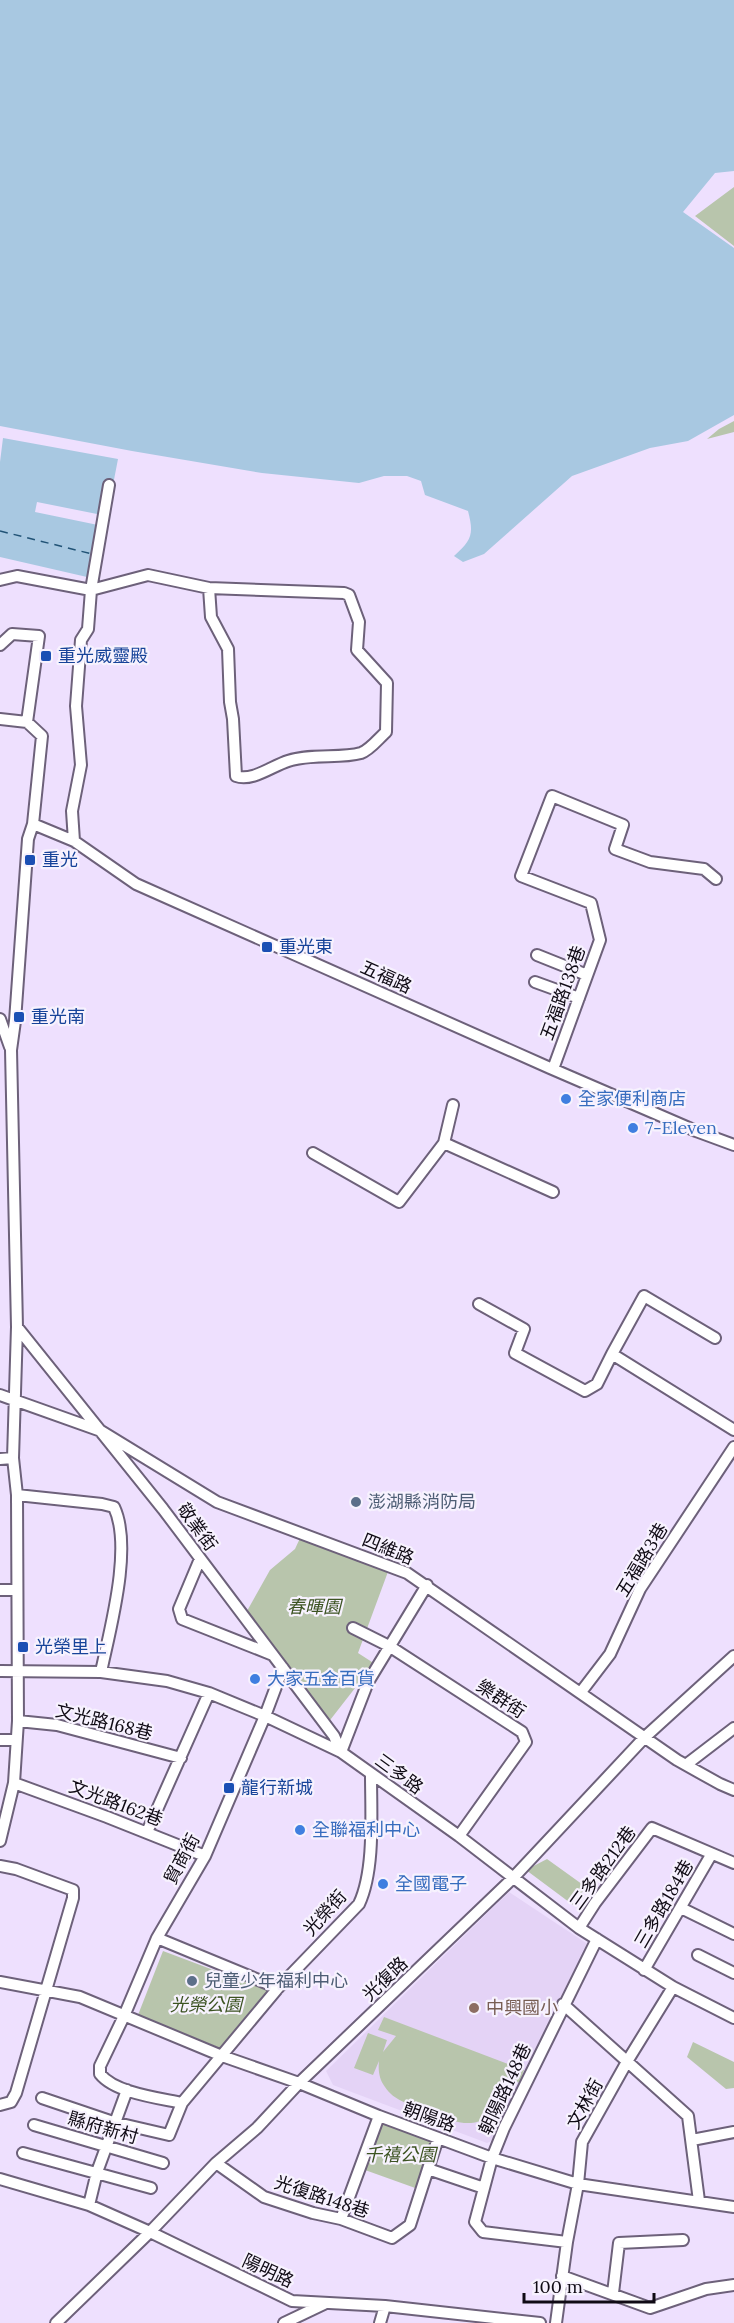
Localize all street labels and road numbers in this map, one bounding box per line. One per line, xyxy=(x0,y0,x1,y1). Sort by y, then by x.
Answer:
street label: 五福路138巷 xyxy=(535,943,590,1043)
street label: 五福路 xyxy=(357,955,416,998)
street label: 敬業街 xyxy=(172,1498,223,1555)
street label: 五福路3巷 xyxy=(611,1519,673,1601)
street label: 四維路 xyxy=(359,1528,418,1569)
street label: 樂群街 xyxy=(472,1674,530,1723)
street label: 文光路168巷 xyxy=(53,1698,155,1745)
street label: 三多路 xyxy=(371,1748,428,1799)
street label: 文光路162巷 xyxy=(66,1774,166,1831)
street label: 三多路212巷 xyxy=(565,1821,641,1914)
street label: 貿商街 xyxy=(159,1830,204,1888)
street label: 三多路184巷 xyxy=(629,1855,698,1952)
street label: 光榮街 xyxy=(298,1885,351,1940)
street label: 光復路 xyxy=(357,1952,412,2006)
street label: 朝陽路148巷 xyxy=(473,2039,536,2138)
street label: 文林街 xyxy=(561,2075,608,2133)
street label: 朝陽路 xyxy=(400,2096,458,2137)
street label: 縣府新村 xyxy=(65,2107,141,2148)
street label: 光復路148巷 xyxy=(272,2170,373,2223)
street label: 陽明路 xyxy=(239,2249,298,2292)

